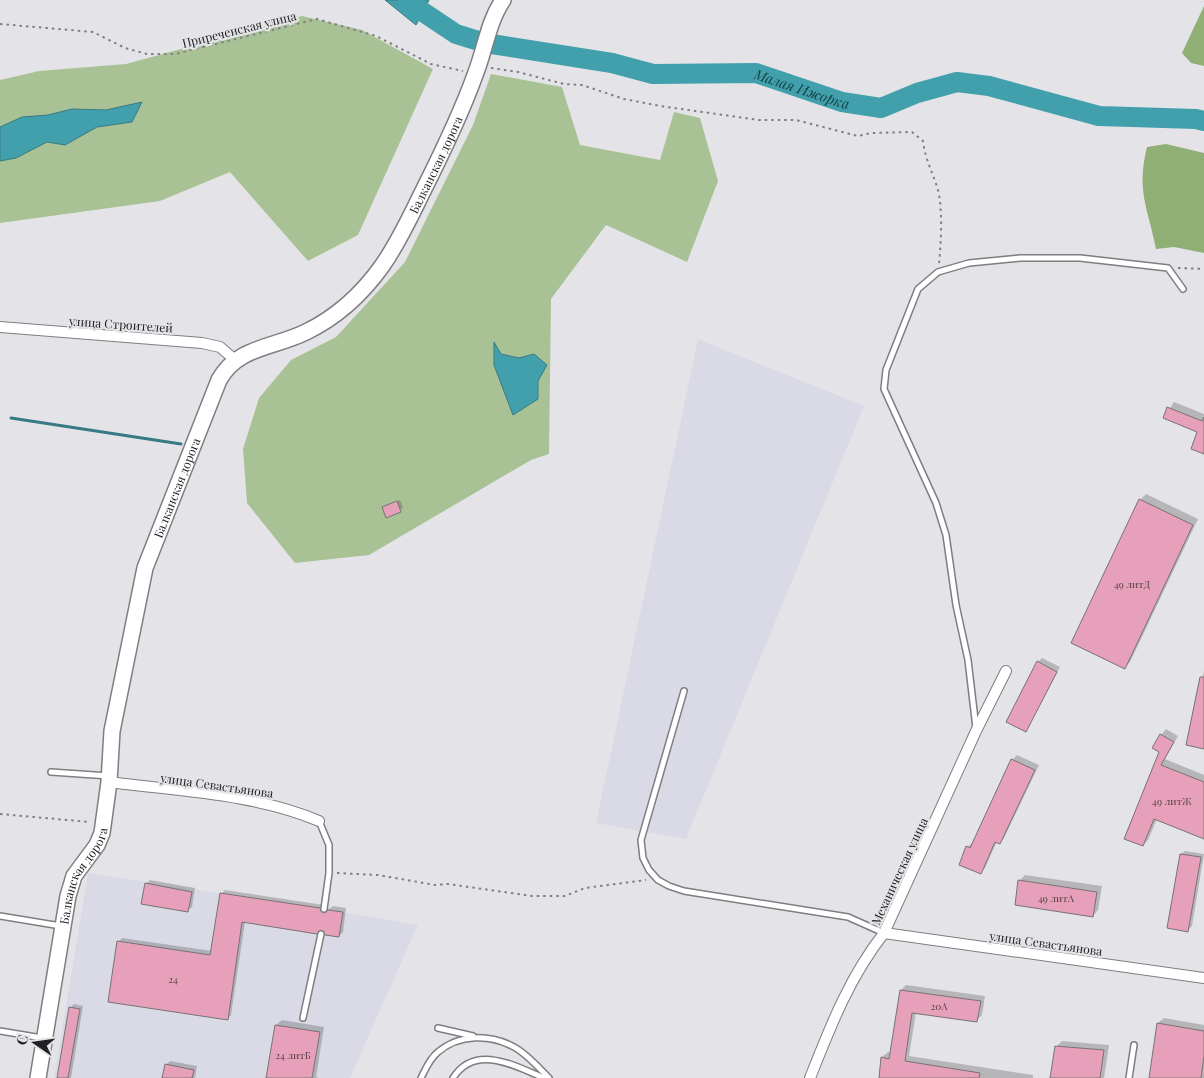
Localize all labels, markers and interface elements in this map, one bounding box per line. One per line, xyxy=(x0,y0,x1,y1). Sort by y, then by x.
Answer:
street label: Приреченская улица xyxy=(180,7,298,51)
water label: Малая Ижорка xyxy=(751,63,851,113)
street label: Балканская дорога xyxy=(405,114,466,216)
street label: улица Строителей xyxy=(68,312,174,336)
street label: Балканская дорога xyxy=(150,435,203,540)
house number: 49 литД xyxy=(1114,577,1151,591)
street label: улица Севастьянова xyxy=(159,769,275,801)
house number: 49 литЖ xyxy=(1152,794,1192,808)
street label: Механическая улица xyxy=(867,815,931,927)
street label: Балканская дорога xyxy=(55,827,111,926)
house number: 49 литА xyxy=(1038,891,1075,905)
street label: улица Севастьянова xyxy=(988,927,1104,959)
house number: 24 xyxy=(168,972,178,986)
house number: 20А xyxy=(930,999,948,1013)
north arrow xyxy=(10,1018,60,1068)
text: С xyxy=(11,1033,32,1047)
house number: 24 литБ xyxy=(275,1048,311,1062)

